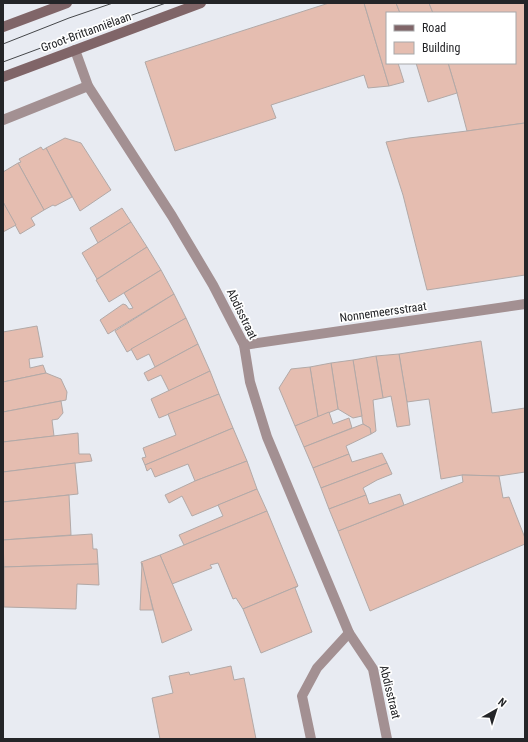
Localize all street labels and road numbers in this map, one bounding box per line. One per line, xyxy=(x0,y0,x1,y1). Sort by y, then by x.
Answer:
street label: Groot-Brittanniëlaan xyxy=(39,9,133,55)
street label: Abdisstraat xyxy=(224,286,260,342)
street label: Nonnemeersstraat xyxy=(339,299,428,325)
street label: Abdisstraat xyxy=(377,664,403,721)

